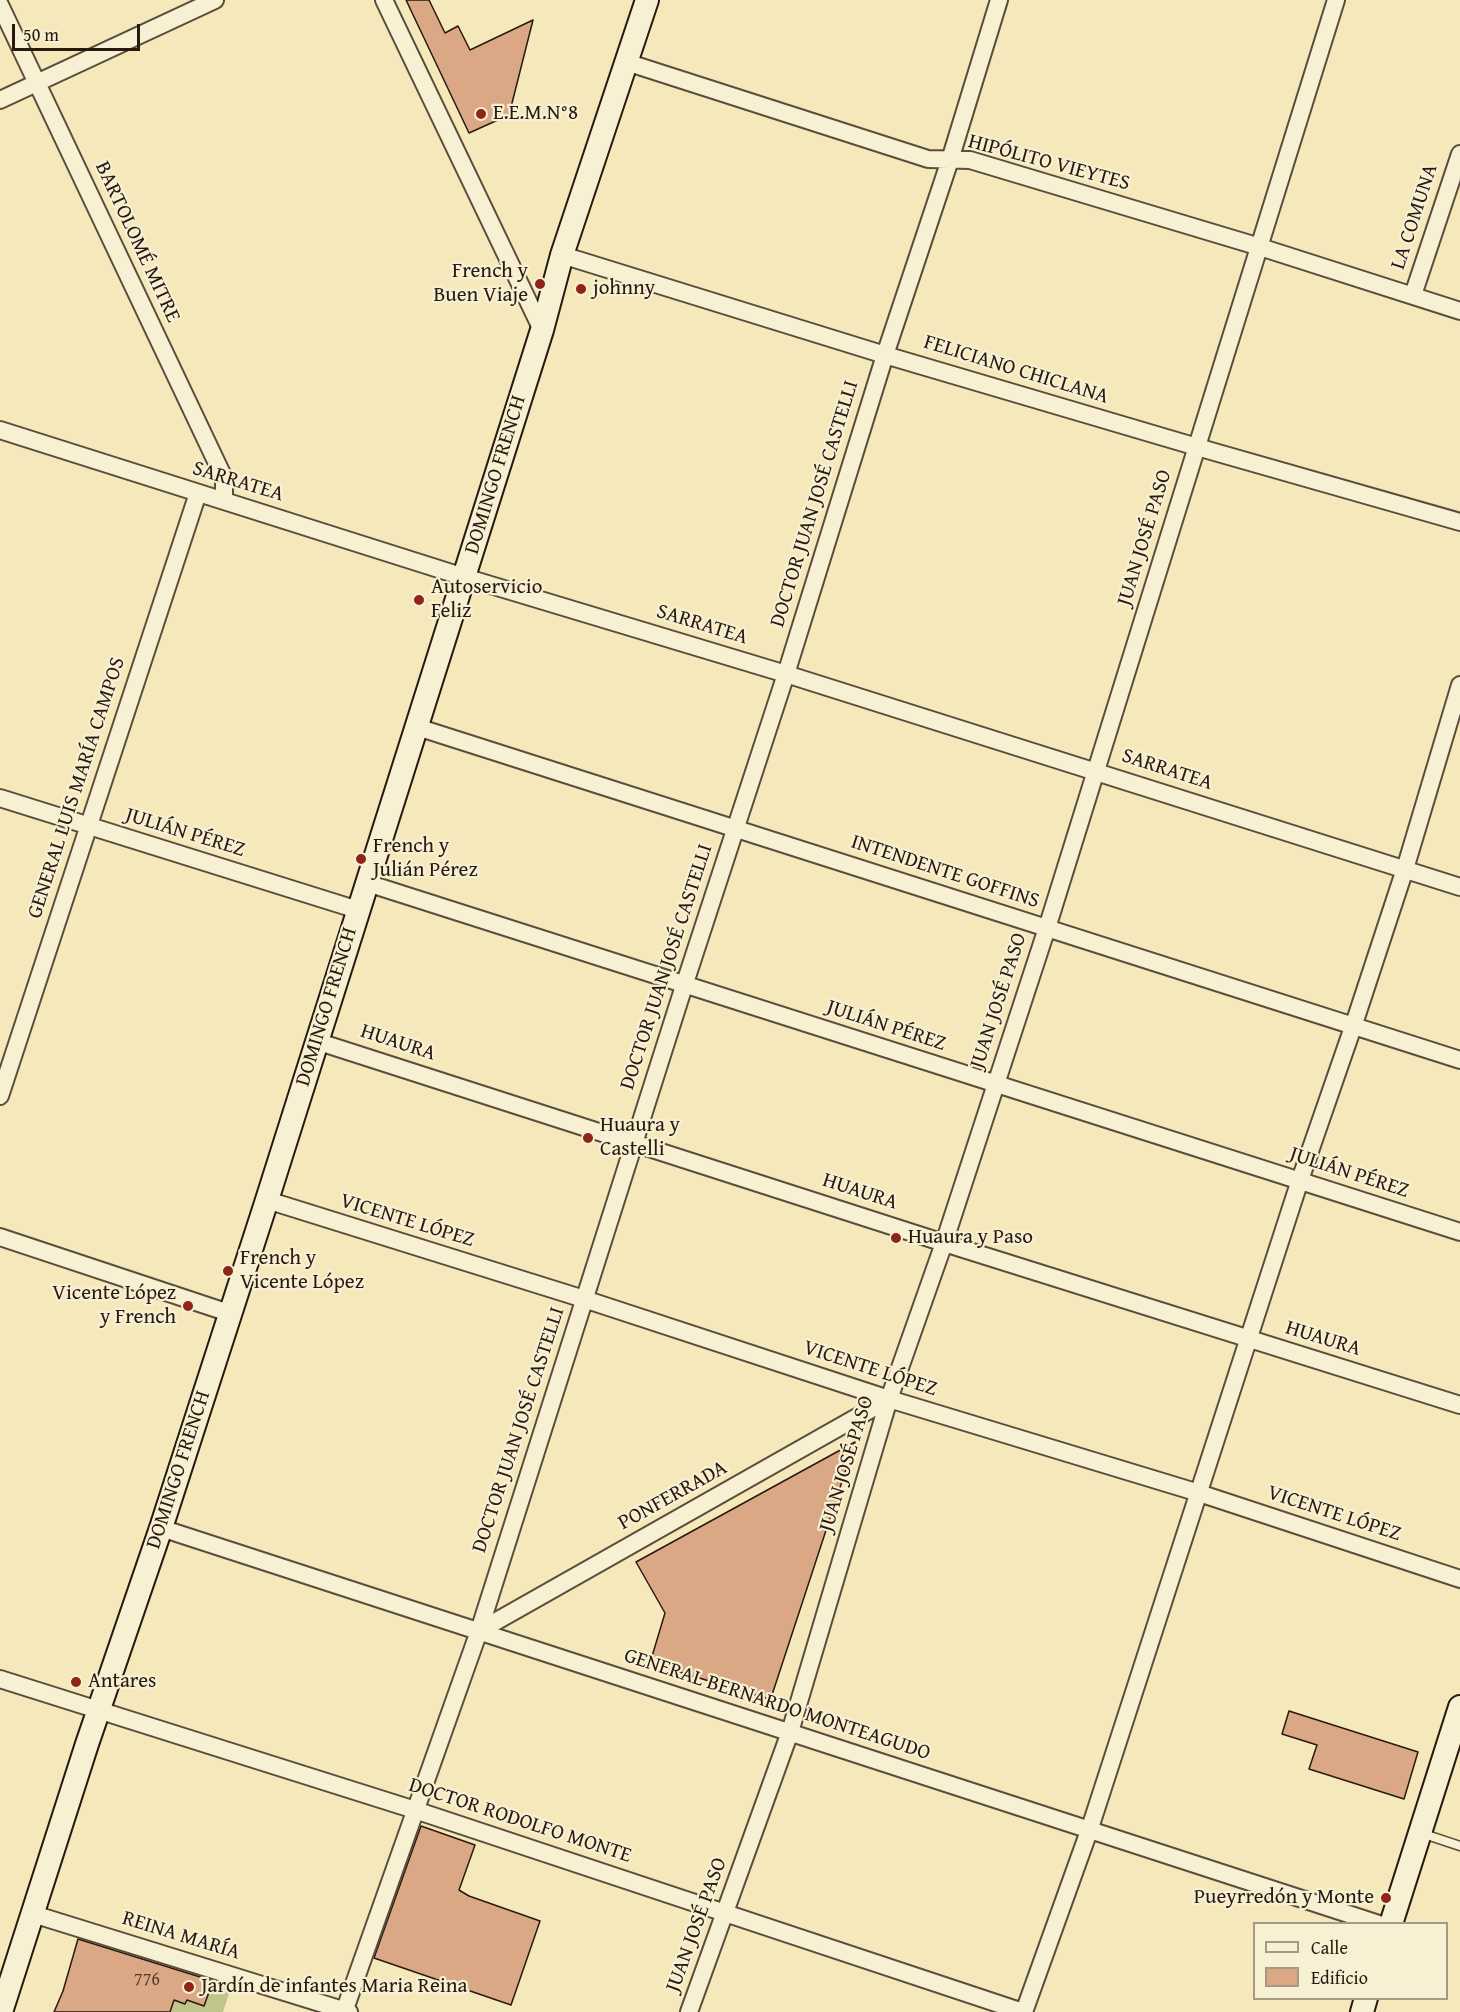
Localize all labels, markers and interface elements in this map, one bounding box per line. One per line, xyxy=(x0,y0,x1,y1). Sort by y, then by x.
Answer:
scale bar xyxy=(15,12,142,50)
text: 50 m xyxy=(23,21,59,48)
place label: E.E.M.N°8 xyxy=(493,101,578,127)
marker: E.E.M.N°8 xyxy=(474,107,488,121)
street label: HIPÓLITO VIEYTES xyxy=(965,129,1133,197)
street label: BARTOLOMÉ MITRE xyxy=(89,158,185,326)
street label: LA COMUNA xyxy=(1386,161,1444,273)
place label: French y Buen Viaje xyxy=(433,259,528,309)
place label: johnny xyxy=(593,276,655,302)
marker: French y Buen Viaje xyxy=(533,277,547,291)
marker: johnny xyxy=(574,282,588,296)
street label: FELICIANO CHICLANA xyxy=(921,330,1111,410)
street label: DOCTOR JUAN JOSÉ CASTELLI xyxy=(765,378,865,630)
street label: DOMINGO FRENCH xyxy=(460,393,532,557)
street label: SARRATEA xyxy=(189,456,287,508)
street label: JUAN JOSÉ PASO xyxy=(1112,467,1178,609)
place label: Autoservicio Feliz xyxy=(431,575,542,625)
marker: Autoservicio Feliz xyxy=(412,593,426,607)
street label: SARRATEA xyxy=(653,599,751,651)
street label: GENERAL LUIS MARÍA CAMPOS xyxy=(23,654,131,922)
street label: SARRATEA xyxy=(1118,743,1216,797)
street label: JULIÁN PÉREZ xyxy=(122,803,248,863)
street label: INTENDENTE GOFFINS xyxy=(848,830,1042,914)
place label: French y Julián Pérez xyxy=(373,834,478,884)
street label: DOCTOR JUAN JOSÉ CASTELLI xyxy=(615,841,719,1093)
marker: French y Julián Pérez xyxy=(354,852,368,866)
street label: DOMINGO FRENCH xyxy=(291,925,363,1089)
street label: JUAN JOSÉ PASO xyxy=(965,930,1033,1072)
street label: JULIÁN PÉREZ xyxy=(823,995,949,1057)
street label: HUAURA xyxy=(357,1019,439,1067)
place label: Huaura y Castelli xyxy=(600,1113,680,1163)
marker: Huaura y Castelli xyxy=(581,1131,595,1145)
street label: JULIÁN PÉREZ xyxy=(1286,1142,1412,1204)
street label: HUAURA xyxy=(819,1168,901,1216)
street label: VICENTE LÓPEZ xyxy=(337,1189,477,1253)
place label: Huaura y Paso xyxy=(908,1225,1033,1251)
marker: Huaura y Paso xyxy=(889,1231,903,1245)
place label: French y Vicente López xyxy=(240,1246,364,1296)
marker: French y Vicente López xyxy=(221,1264,235,1278)
place label: Vicente López y French xyxy=(52,1281,176,1331)
marker: Vicente López y French xyxy=(181,1299,195,1313)
street label: DOCTOR JUAN JOSÉ CASTELLI xyxy=(467,1304,571,1556)
street label: HUAURA xyxy=(1282,1316,1364,1362)
street label: VICENTE LÓPEZ xyxy=(800,1336,940,1402)
street label: DOMINGO FRENCH xyxy=(142,1388,216,1552)
street label: JUAN JOSÉ PASO xyxy=(814,1393,880,1535)
street label: PONFERRADA xyxy=(614,1456,732,1536)
street label: VICENTE LÓPEZ xyxy=(1264,1481,1404,1547)
street label: GENERAL BERNARDO MONTEAGUDO xyxy=(621,1643,933,1767)
place label: Antares xyxy=(88,1669,156,1695)
marker: Antares xyxy=(69,1675,83,1689)
street label: DOCTOR RODOLFO MONTE xyxy=(406,1773,634,1869)
street label: JUAN JOSÉ PASO xyxy=(661,1854,733,1996)
place label: Pueyrredón y Monte xyxy=(1194,1885,1374,1911)
marker: Pueyrredón y Monte xyxy=(1379,1891,1393,1905)
street label: REINA MARÍA xyxy=(119,1906,243,1966)
legend xyxy=(1253,1922,1448,2000)
text: Calle xyxy=(1311,1934,1348,1961)
text: Edificio xyxy=(1311,1964,1368,1991)
house number: 776 xyxy=(134,1969,160,1991)
place label: Jardín de infantes Maria Reina xyxy=(201,1974,467,2000)
marker: Jardín de infantes Maria Reina xyxy=(182,1980,196,1994)

